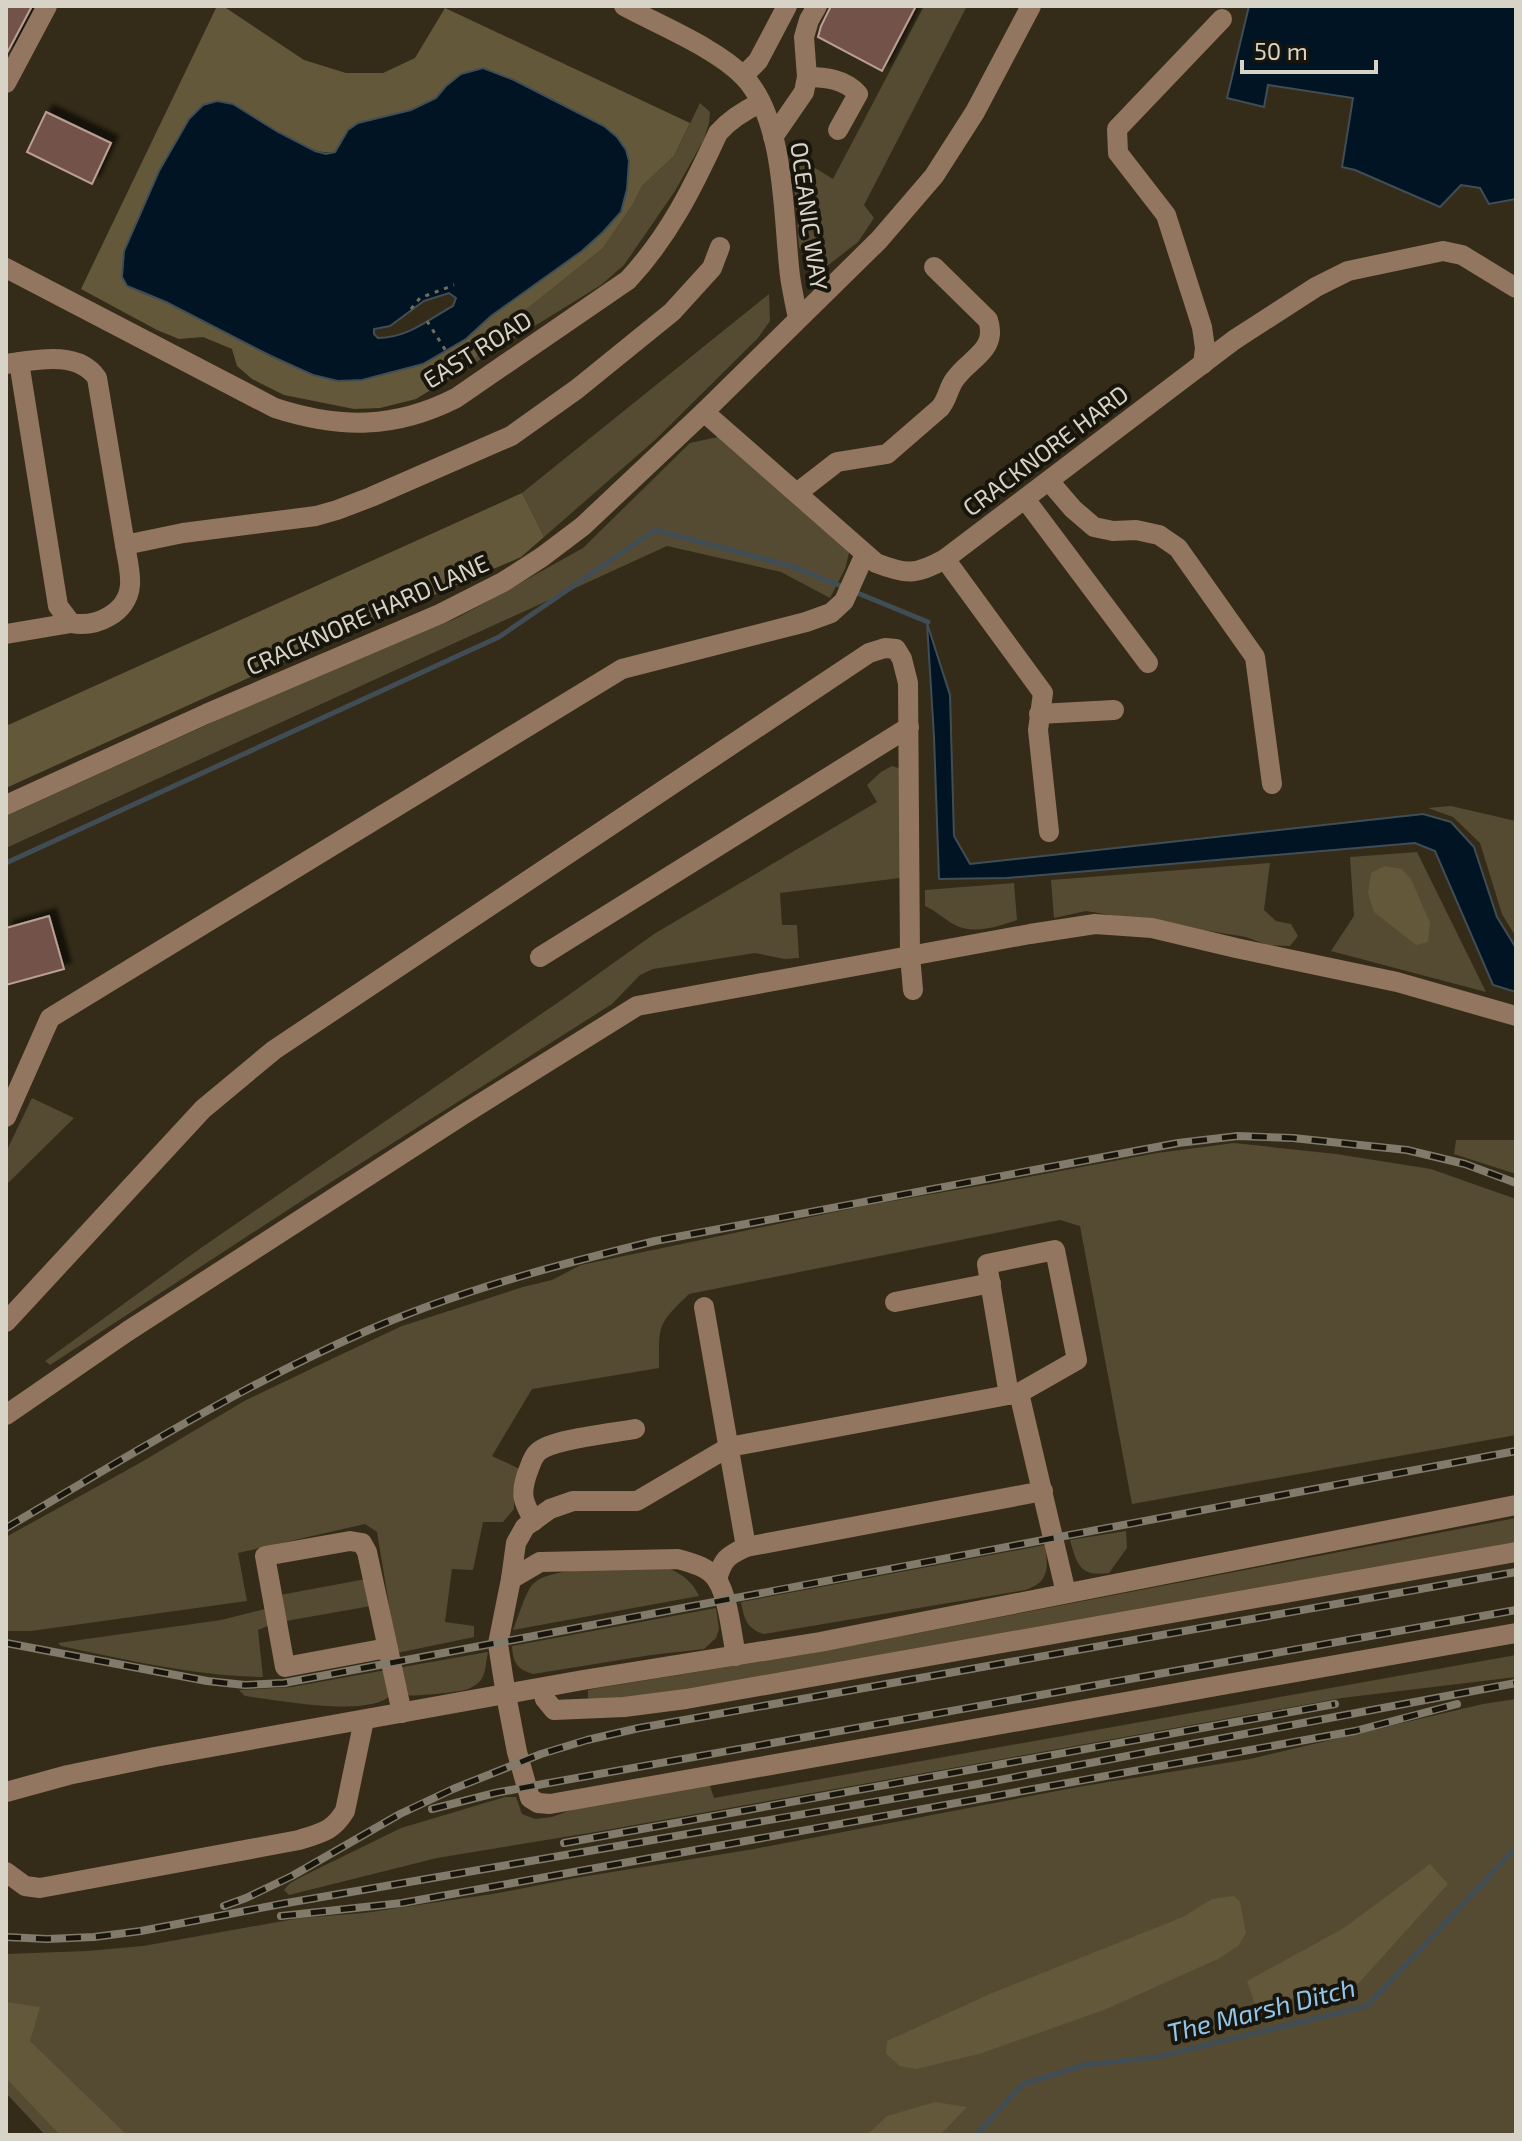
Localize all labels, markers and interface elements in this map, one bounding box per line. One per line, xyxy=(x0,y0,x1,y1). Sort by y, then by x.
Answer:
scale bar xyxy=(1242,24,1376,74)
text: 50 m xyxy=(1254,36,1308,65)
street label: OCEANIC WAY xyxy=(785,140,835,292)
street label: EAST ROAD xyxy=(417,304,537,394)
street label: CRACKNORE HARD xyxy=(957,378,1133,522)
street label: CRACKNORE HARD LANE xyxy=(241,547,493,681)
water label: The Marsh Ditch xyxy=(1164,1971,1358,2047)

